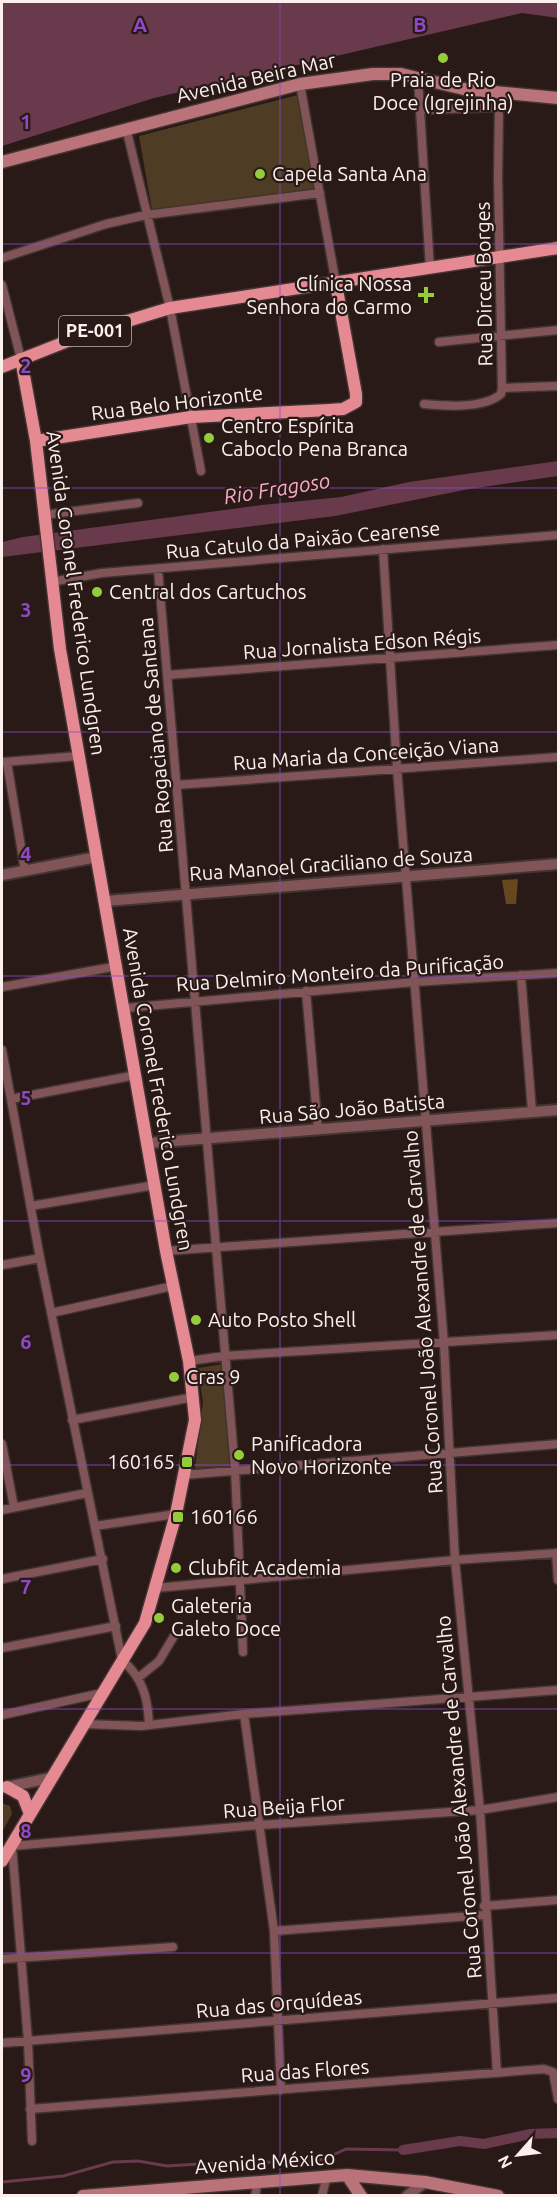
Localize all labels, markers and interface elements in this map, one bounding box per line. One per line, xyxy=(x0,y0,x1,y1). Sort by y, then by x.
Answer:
text: A xyxy=(133,13,147,36)
text: B xyxy=(413,13,427,36)
street label: Avenida Beira Mar xyxy=(174,48,338,107)
marker: Praia de Rio Doce (Igrejinha) xyxy=(436,51,450,65)
place label: Praia de Rio Doce (Igrejinha) xyxy=(372,68,514,114)
text: 1 xyxy=(20,110,32,133)
place label: Capela Santa Ana xyxy=(272,162,427,185)
marker: Capela Santa Ana xyxy=(253,167,267,181)
street label: Rua Dirceu Borges xyxy=(471,201,496,367)
place label: Clínica Nossa Senhora do Carmo xyxy=(246,272,412,318)
marker: Clínica Nossa Senhora do Carmo xyxy=(417,286,435,304)
road number: PE-001 xyxy=(59,316,131,346)
text: 2 xyxy=(20,354,32,377)
street label: Rua Belo Horizonte xyxy=(90,381,264,424)
place label: Centro Espírita Caboclo Pena Branca xyxy=(221,414,408,460)
street label: Avenida Coronel Frederico Lundgren xyxy=(42,429,111,757)
marker: Centro Espírita Caboclo Pena Branca xyxy=(202,431,216,445)
water label: Rio Fragoso xyxy=(222,468,332,508)
street label: Rua Catulo da Paixão Cearense xyxy=(165,516,441,563)
place label: Central dos Cartuchos xyxy=(109,580,306,603)
marker: Central dos Cartuchos xyxy=(90,585,104,599)
text: 3 xyxy=(20,598,32,621)
street label: Rua Rogaciano de Santana xyxy=(134,616,177,854)
street label: Rua Jornalista Edson Régis xyxy=(242,624,482,663)
street label: Rua Maria da Conceição Viana xyxy=(232,733,500,774)
text: 4 xyxy=(20,842,32,865)
street label: Rua Manoel Graciliano de Souza xyxy=(188,842,473,885)
street label: Avenida Coronel Frederico Lundgren xyxy=(119,926,198,1252)
street label: Rua Delmiro Monteiro da Purificação xyxy=(175,950,505,995)
text: 5 xyxy=(20,1086,32,1109)
street label: Rua São João Batista xyxy=(258,1089,446,1128)
street label: Rua Coronel João Alexandre de Carvalho xyxy=(398,1129,447,1495)
place label: Auto Posto Shell xyxy=(208,1308,356,1331)
marker: Auto Posto Shell xyxy=(189,1313,203,1327)
text: 6 xyxy=(20,1330,32,1353)
place label: Cras 9 xyxy=(186,1365,241,1388)
marker: Cras 9 xyxy=(167,1370,181,1384)
place label: Panificadora Novo Horizonte xyxy=(251,1432,392,1478)
marker: Panificadora Novo Horizonte xyxy=(232,1448,246,1462)
place label: 160165 xyxy=(107,1450,175,1473)
marker: 160165 xyxy=(180,1455,194,1469)
place label: 160166 xyxy=(190,1505,258,1528)
marker: 160166 xyxy=(171,1510,185,1524)
place label: Clubfit Academia xyxy=(188,1556,341,1579)
marker: Clubfit Academia xyxy=(169,1561,183,1575)
text: 7 xyxy=(20,1575,32,1598)
place label: Galeteria Galeto Doce xyxy=(171,1594,281,1640)
marker: Galeteria Galeto Doce xyxy=(152,1611,166,1625)
street label: Rua Coronel João Alexandre de Carvalho xyxy=(431,1614,486,1980)
street label: Rua Beija Flor xyxy=(222,1791,346,1822)
text: 8 xyxy=(20,1819,32,1842)
street label: Rua das Orquídeas xyxy=(195,1985,363,2022)
street label: Rua das Flores xyxy=(240,2055,370,2086)
text: 9 xyxy=(20,2063,32,2086)
north arrow xyxy=(488,2125,548,2185)
street label: Avenida México xyxy=(194,2145,336,2178)
text: N xyxy=(494,2153,516,2172)

